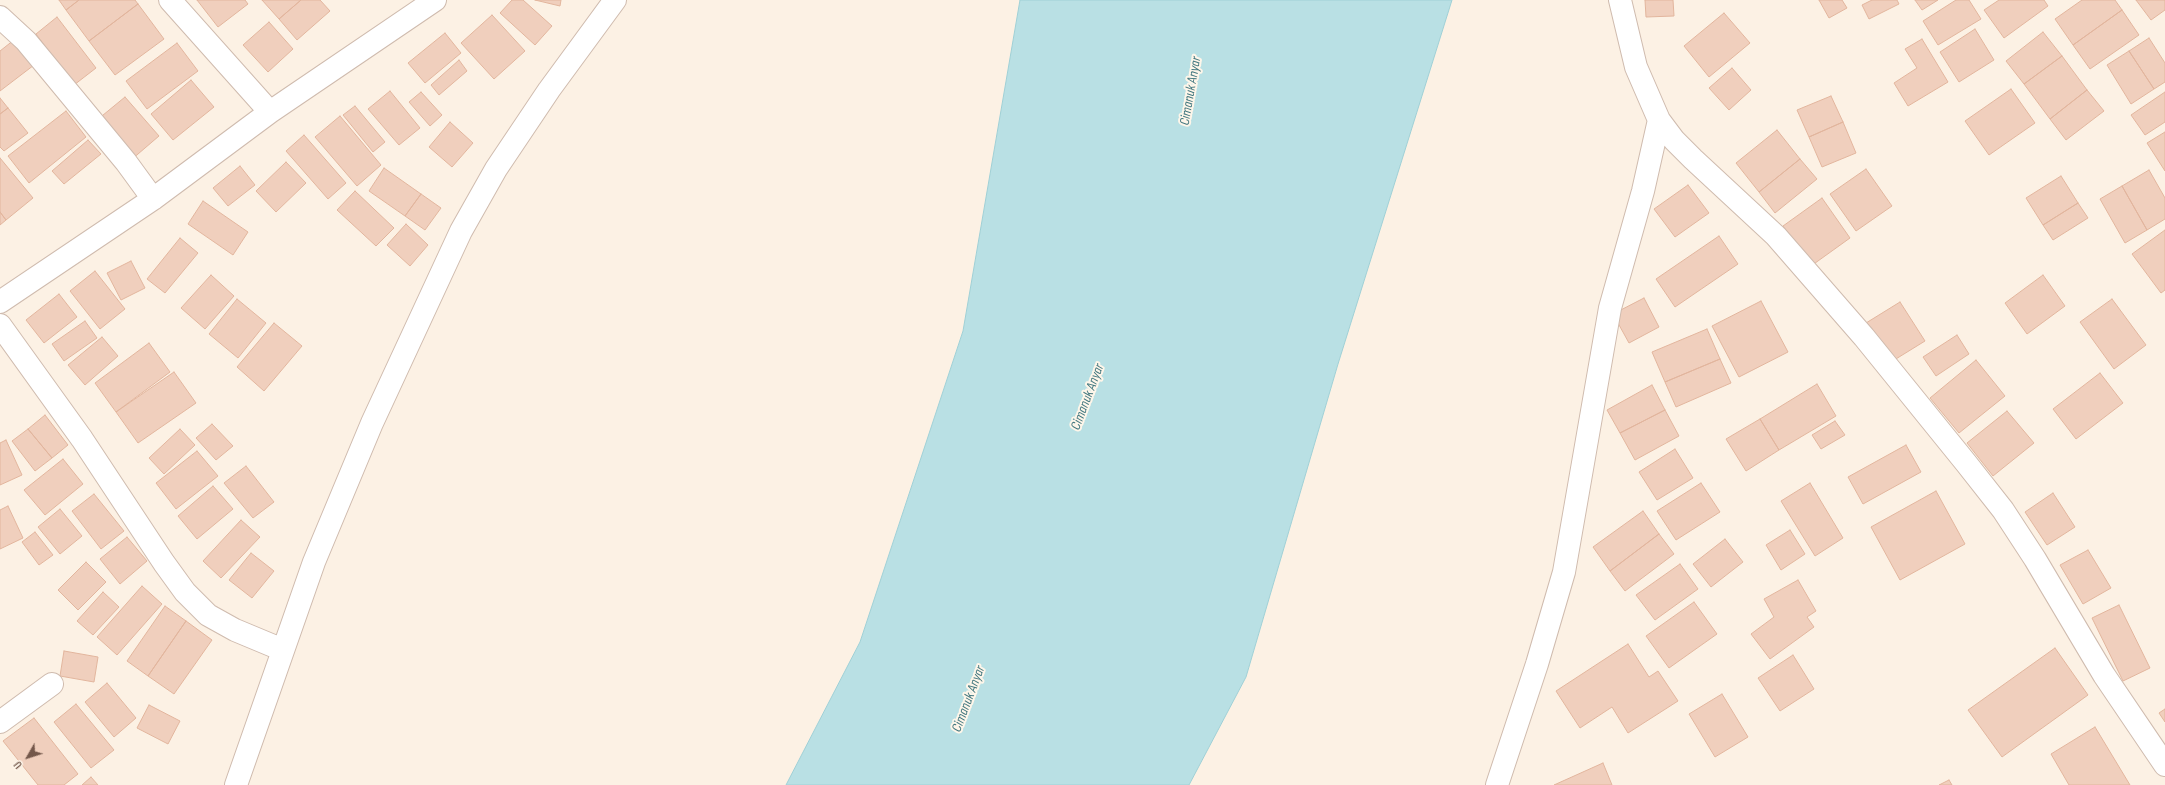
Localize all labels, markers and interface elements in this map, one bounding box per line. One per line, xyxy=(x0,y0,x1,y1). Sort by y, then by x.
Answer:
water label: Cimanuk Anyar xyxy=(1177,55,1205,127)
water label: Cimanuk Anyar xyxy=(1068,362,1108,432)
water label: Cimanuk Anyar xyxy=(949,664,989,734)
north arrow xyxy=(8,737,48,777)
text: U xyxy=(11,759,25,771)

